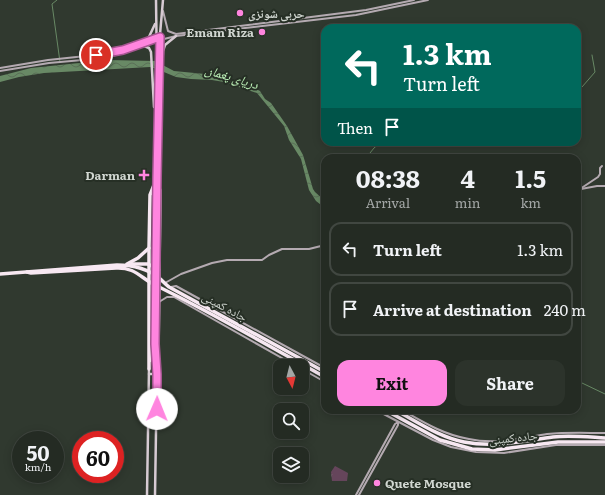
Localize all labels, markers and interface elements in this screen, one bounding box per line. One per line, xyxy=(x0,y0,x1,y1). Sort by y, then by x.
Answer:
place label: حربی شونزی xyxy=(248,4,305,22)
marker: حربی شونزی xyxy=(235,8,245,18)
place label: Emam Riza xyxy=(186,23,254,41)
marker: Emam Riza xyxy=(257,27,267,37)
text: 1.3 km xyxy=(403,32,492,74)
pin xyxy=(79,38,113,72)
icon: left xyxy=(337,40,389,92)
icon: arrive xyxy=(85,44,107,66)
water label: دریای پغمان xyxy=(203,59,262,93)
text: Turn left xyxy=(403,70,480,97)
text: Then xyxy=(337,116,373,139)
icon: arrive xyxy=(381,116,403,138)
text: 08:38 xyxy=(356,160,420,195)
text: 4 xyxy=(460,160,475,195)
text: 1.5 xyxy=(515,160,546,195)
place label: Darman xyxy=(85,166,136,184)
marker: Darman xyxy=(138,169,150,181)
text: Arrival xyxy=(366,193,410,212)
text: min xyxy=(455,193,480,212)
text: km xyxy=(520,193,541,212)
icon: left xyxy=(339,238,361,260)
text: Turn left xyxy=(373,238,442,261)
text: 1.3 km xyxy=(517,238,563,261)
street label: جاده کمپنی xyxy=(199,287,251,326)
icon: arrive xyxy=(339,298,361,320)
text: Arrive at destination xyxy=(373,298,532,321)
text: 240 m xyxy=(544,298,586,321)
north arrow xyxy=(273,359,309,395)
map controls xyxy=(273,359,309,483)
button: Exit xyxy=(337,360,447,406)
button: Share xyxy=(455,360,565,406)
position arrow xyxy=(136,388,178,430)
button: search xyxy=(273,403,309,439)
street label: جاده کمپنی xyxy=(488,425,539,449)
speed limit sign: 60 xyxy=(72,431,124,483)
text: 50 xyxy=(26,437,50,467)
button: layers xyxy=(273,447,309,483)
text: km/h xyxy=(25,459,51,474)
place label: Quete Mosque xyxy=(385,474,471,492)
marker: Quete Mosque xyxy=(372,478,382,488)

